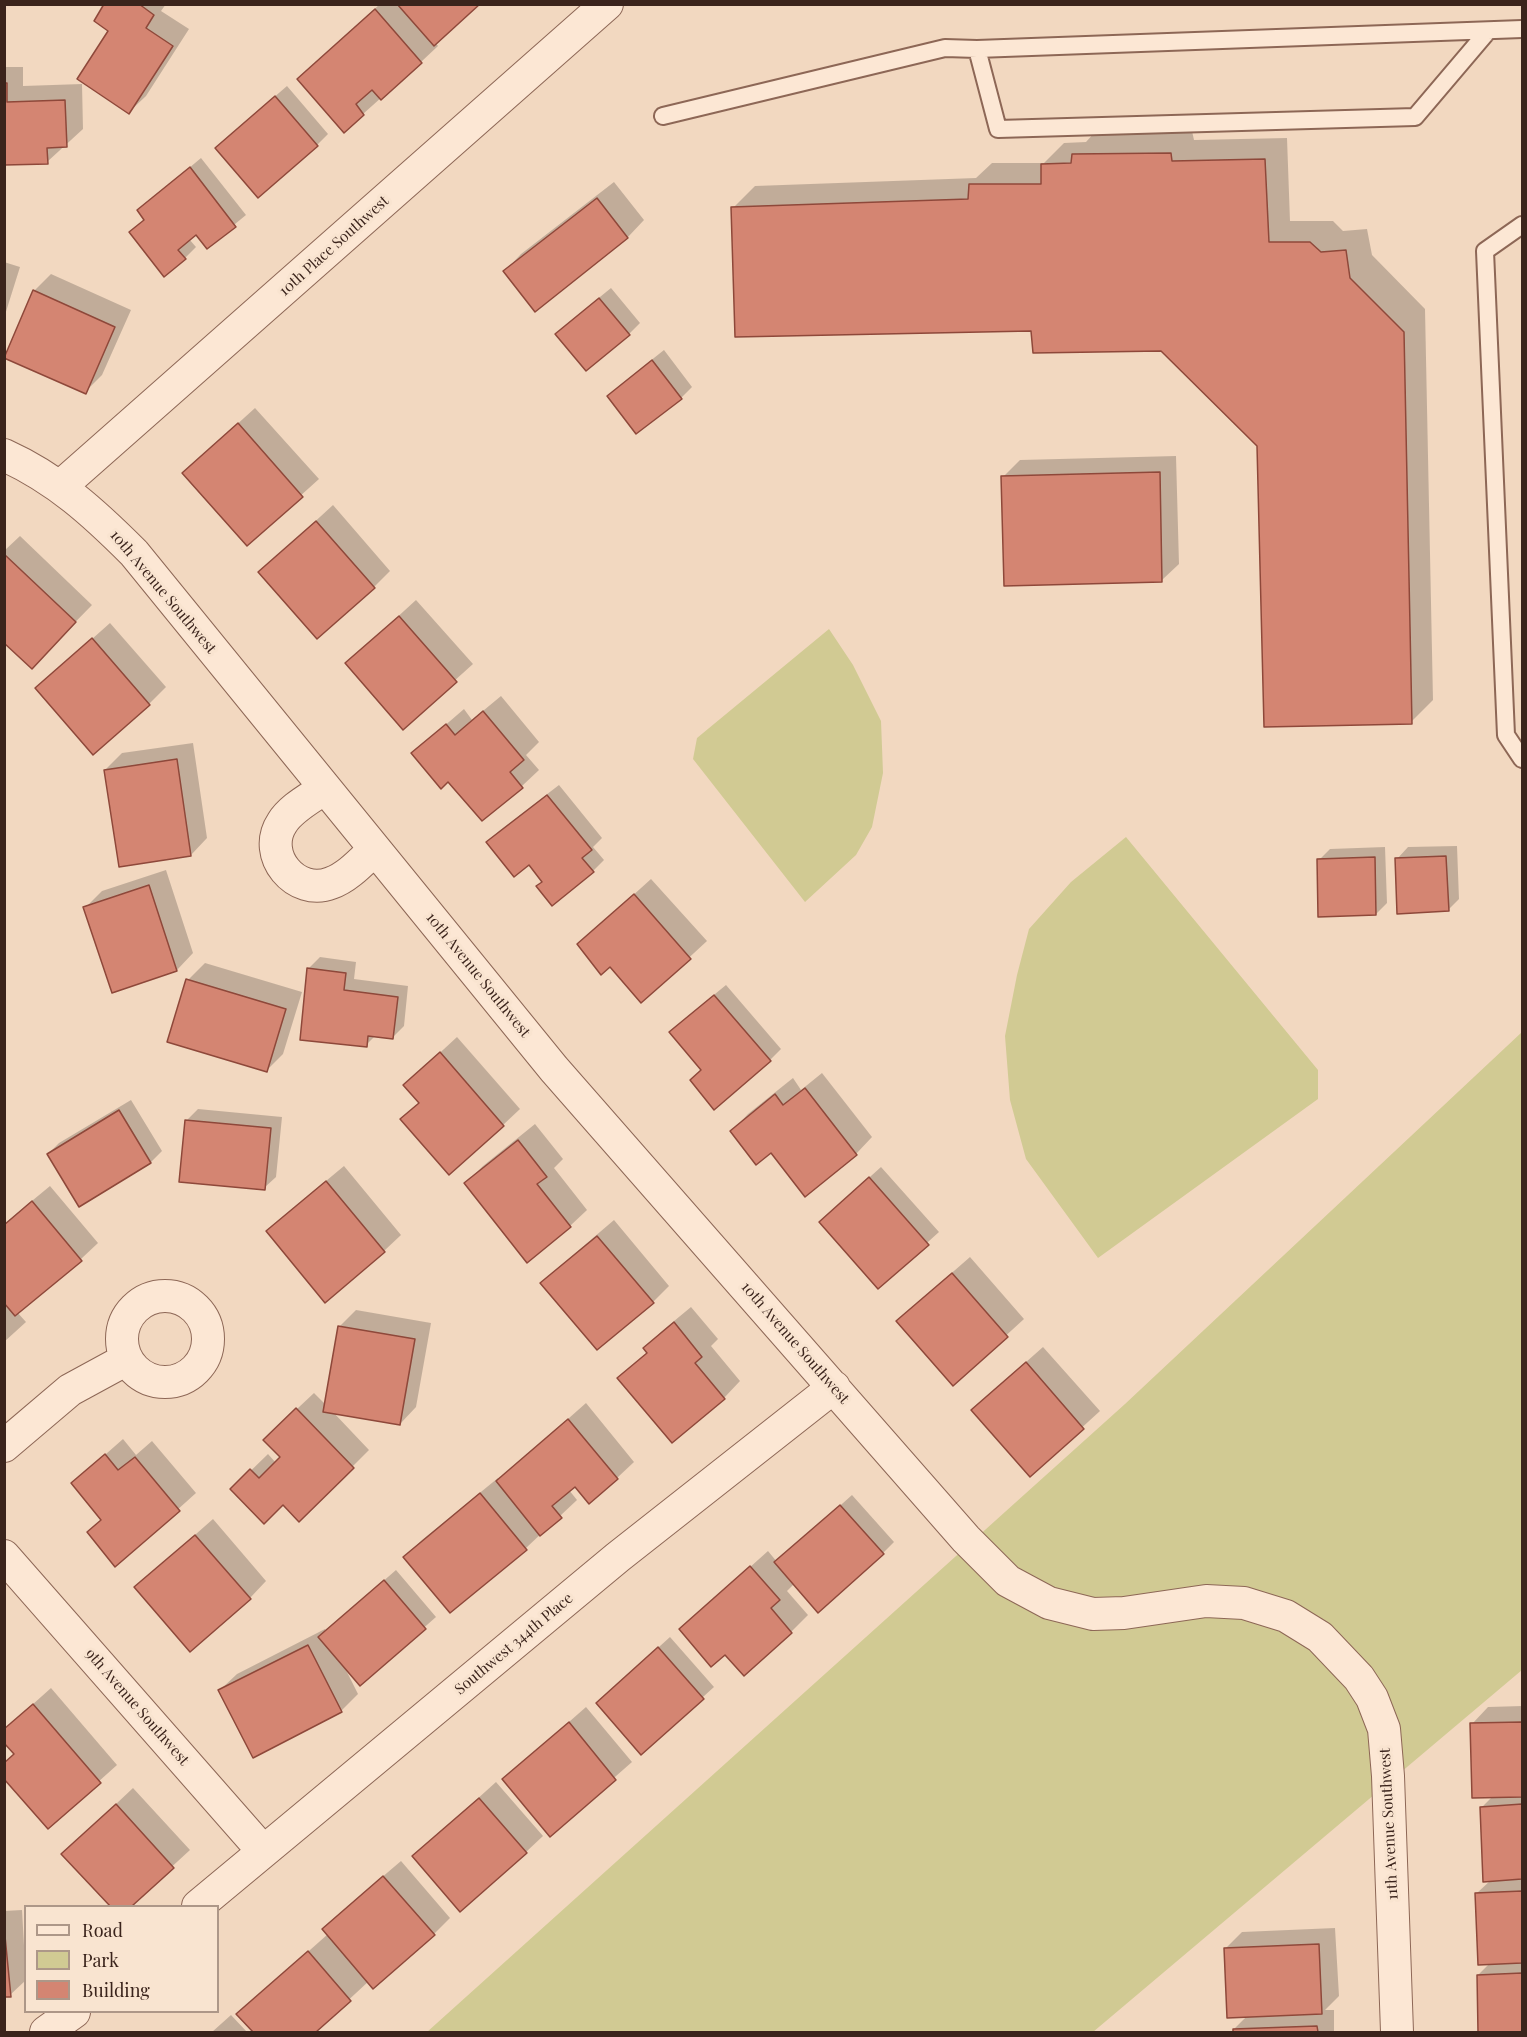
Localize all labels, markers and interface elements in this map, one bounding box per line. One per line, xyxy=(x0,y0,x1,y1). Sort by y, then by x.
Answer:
street label: 10th Place Southwest xyxy=(275,192,393,300)
street label: 10th Avenue Southwest xyxy=(106,527,220,657)
street label: 10th Avenue Southwest xyxy=(422,909,534,1041)
street label: 10th Avenue Southwest xyxy=(737,1278,853,1408)
street label: Southwest 344th Place xyxy=(451,1589,577,1699)
street label: 9th Avenue Southwest xyxy=(81,1645,193,1769)
street label: 11th Avenue Southwest xyxy=(1376,1748,1402,1900)
legend xyxy=(24,1905,219,2013)
text: Road xyxy=(82,1918,123,1942)
text: Park xyxy=(82,1948,119,1972)
text: Building xyxy=(82,1978,150,2002)

